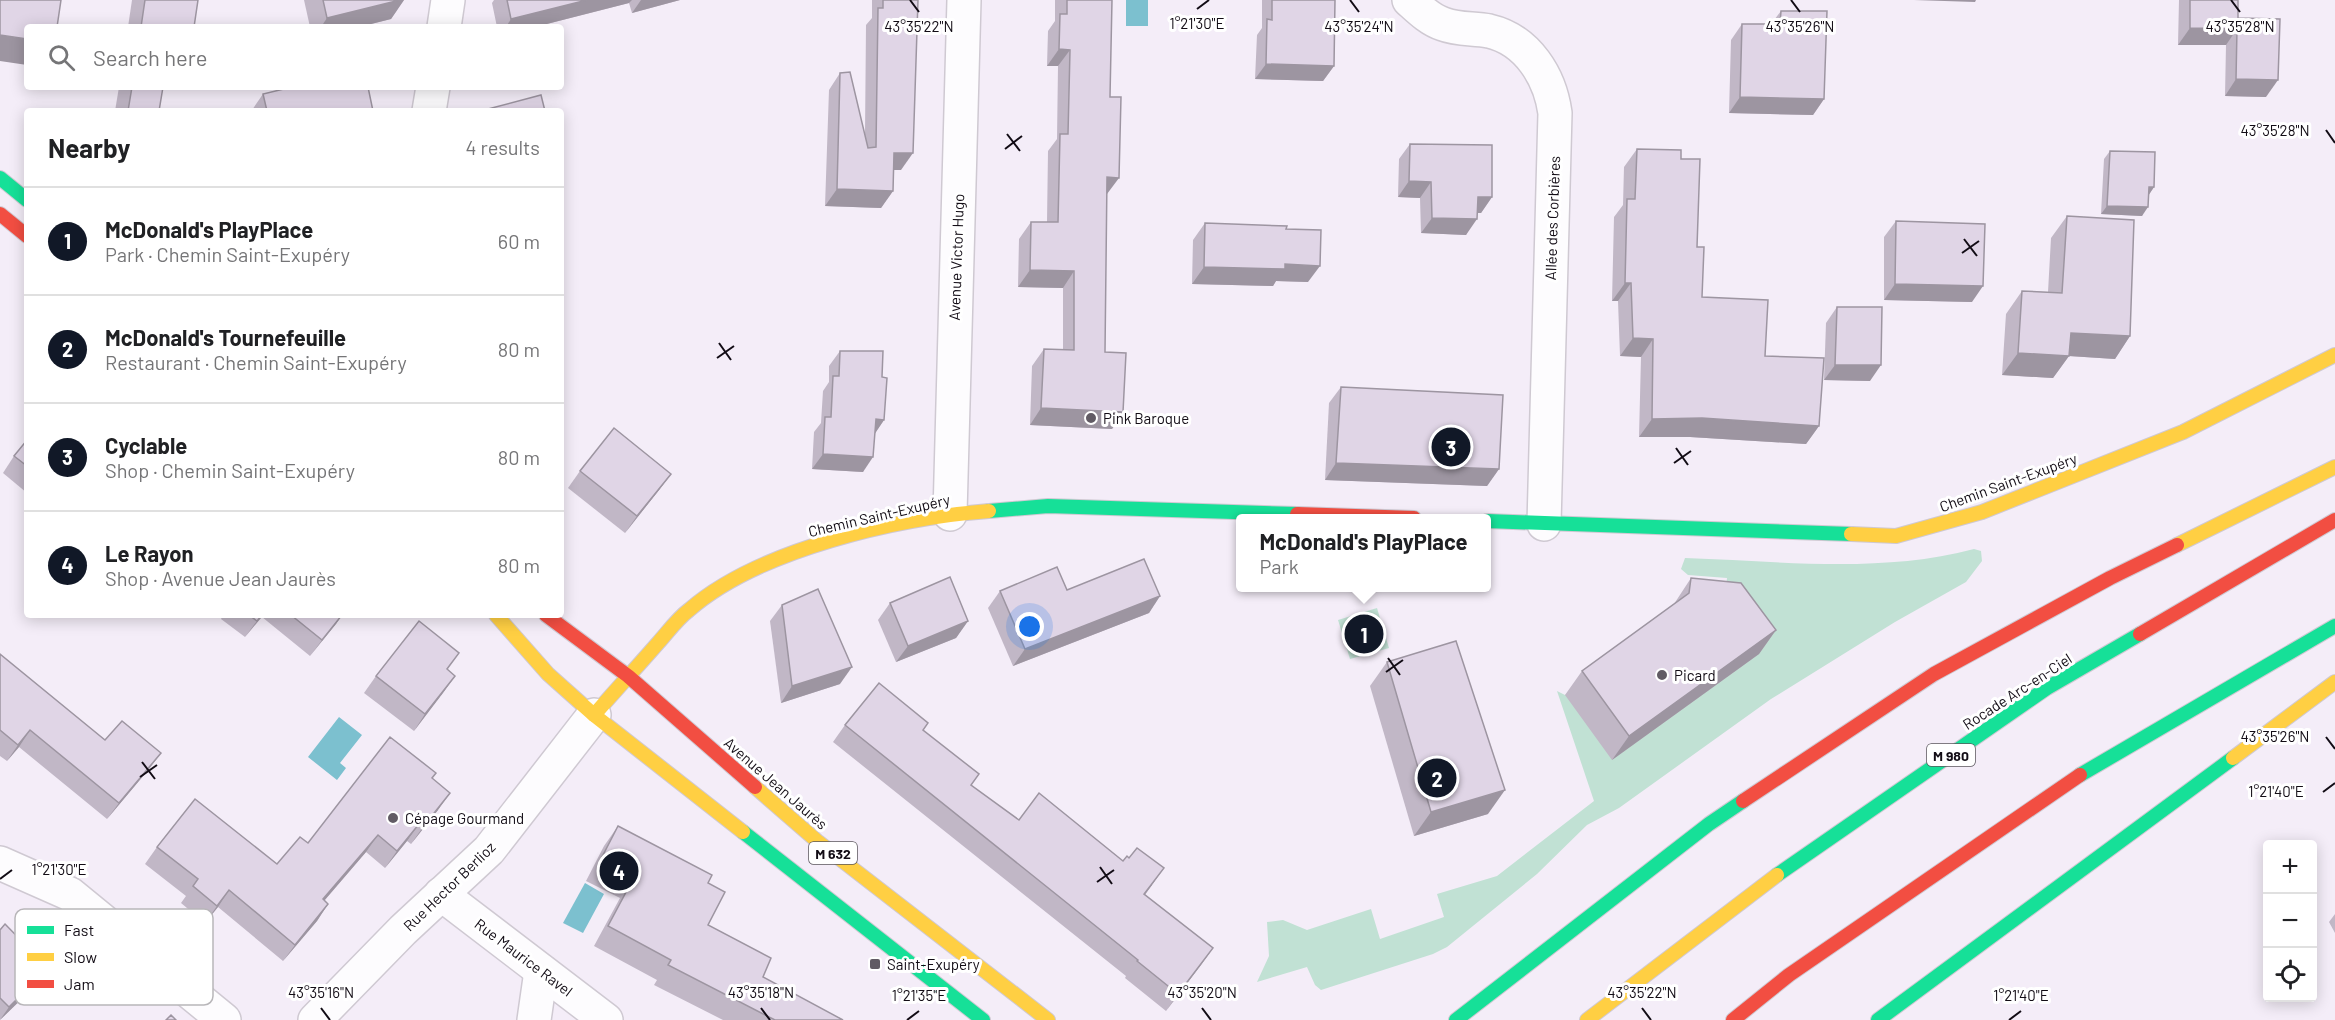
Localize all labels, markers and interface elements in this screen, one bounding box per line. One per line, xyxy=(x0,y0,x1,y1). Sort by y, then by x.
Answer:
text: 1°21'30"E xyxy=(1169,14,1225,32)
text: 43°35'22"N xyxy=(884,17,954,35)
text: 43°35'24"N xyxy=(1324,17,1394,35)
text: 43°35'26"N xyxy=(1766,17,1834,35)
text: 43°35'28"N xyxy=(2205,17,2275,35)
search box xyxy=(24,24,564,90)
icon: search xyxy=(45,41,78,74)
text: Search here xyxy=(93,44,207,70)
text: 43°35'28"N xyxy=(2240,121,2310,139)
text: Nearby xyxy=(48,132,130,163)
text: 4 results xyxy=(465,135,540,159)
street label: Allée des Corbières xyxy=(1541,155,1563,281)
street label: Avenue Victor Hugo xyxy=(945,193,967,321)
text: McDonald's PlayPlace xyxy=(105,216,313,242)
text: 1 xyxy=(64,229,71,253)
text: 60 m xyxy=(498,229,540,253)
text: Park · Chemin Saint-Exupéry xyxy=(105,242,350,266)
text: McDonald's Tournefeuille xyxy=(105,324,346,350)
text: 2 xyxy=(62,337,73,361)
text: 80 m xyxy=(498,337,540,361)
text: Restaurant · Chemin Saint-Exupéry xyxy=(105,350,407,374)
place label: Pink Baroque xyxy=(1103,409,1189,427)
marker: Pink Baroque xyxy=(1084,411,1098,425)
pin: 3 xyxy=(1432,424,1470,470)
text: Cyclable xyxy=(105,432,187,458)
text: 3 xyxy=(62,445,73,469)
text: 80 m xyxy=(498,445,540,469)
street label: Chemin Saint-Exupéry xyxy=(1937,449,2079,515)
text: Shop · Chemin Saint-Exupéry xyxy=(105,458,355,482)
street label: Chemin Saint-Exupéry xyxy=(806,490,952,540)
popup xyxy=(1236,514,1491,592)
text: McDonald's PlayPlace xyxy=(1259,528,1468,554)
text: Le Rayon xyxy=(105,540,193,566)
text: 4 xyxy=(61,553,74,577)
text: 80 m xyxy=(498,553,540,577)
text: Park xyxy=(1259,554,1299,578)
text: Shop · Avenue Jean Jaurès xyxy=(105,566,336,590)
your location xyxy=(1015,612,1044,641)
pin: 1 xyxy=(1344,612,1384,656)
street label: Rocade Arc-en-Ciel xyxy=(1959,649,2075,733)
place label: Picard xyxy=(1674,666,1716,684)
marker: Picard xyxy=(1655,668,1669,682)
text: 43°35'26"N xyxy=(2241,727,2309,745)
street label: Avenue Jean Jaurès xyxy=(721,733,831,833)
road number: M 980 xyxy=(1927,744,1975,766)
pin: 2 xyxy=(1418,756,1456,800)
text: 1°21'40"E xyxy=(2248,782,2304,800)
place label: Cépage Gourmand xyxy=(405,809,524,827)
marker: Cépage Gourmand xyxy=(386,811,400,825)
street label: Rue Hector Berlioz xyxy=(399,837,499,934)
map controls xyxy=(2263,840,2317,1002)
button: + xyxy=(2263,840,2317,894)
road number: M 632 xyxy=(809,842,857,864)
pin: 4 xyxy=(600,848,638,894)
text: 1°21'30"E xyxy=(31,860,87,878)
button: − xyxy=(2263,894,2317,948)
legend xyxy=(15,909,213,1005)
street label: Rue Maurice Ravel xyxy=(472,914,576,1000)
text: Fast xyxy=(64,920,94,939)
text: Slow xyxy=(64,947,97,966)
button: locate xyxy=(2263,948,2317,1002)
place label: Saint-Exupéry xyxy=(887,955,980,973)
marker: Saint-Exupéry xyxy=(868,957,882,971)
text: Jam xyxy=(64,974,95,993)
text: 43°35'16"N xyxy=(288,983,354,1001)
text: 43°35'18"N xyxy=(728,983,794,1001)
text: 43°35'20"N xyxy=(1167,983,1237,1001)
text: 43°35'22"N xyxy=(1607,983,1677,1001)
text: 1°21'35"E xyxy=(892,986,946,1004)
text: 1°21'40"E xyxy=(1993,986,2049,1004)

